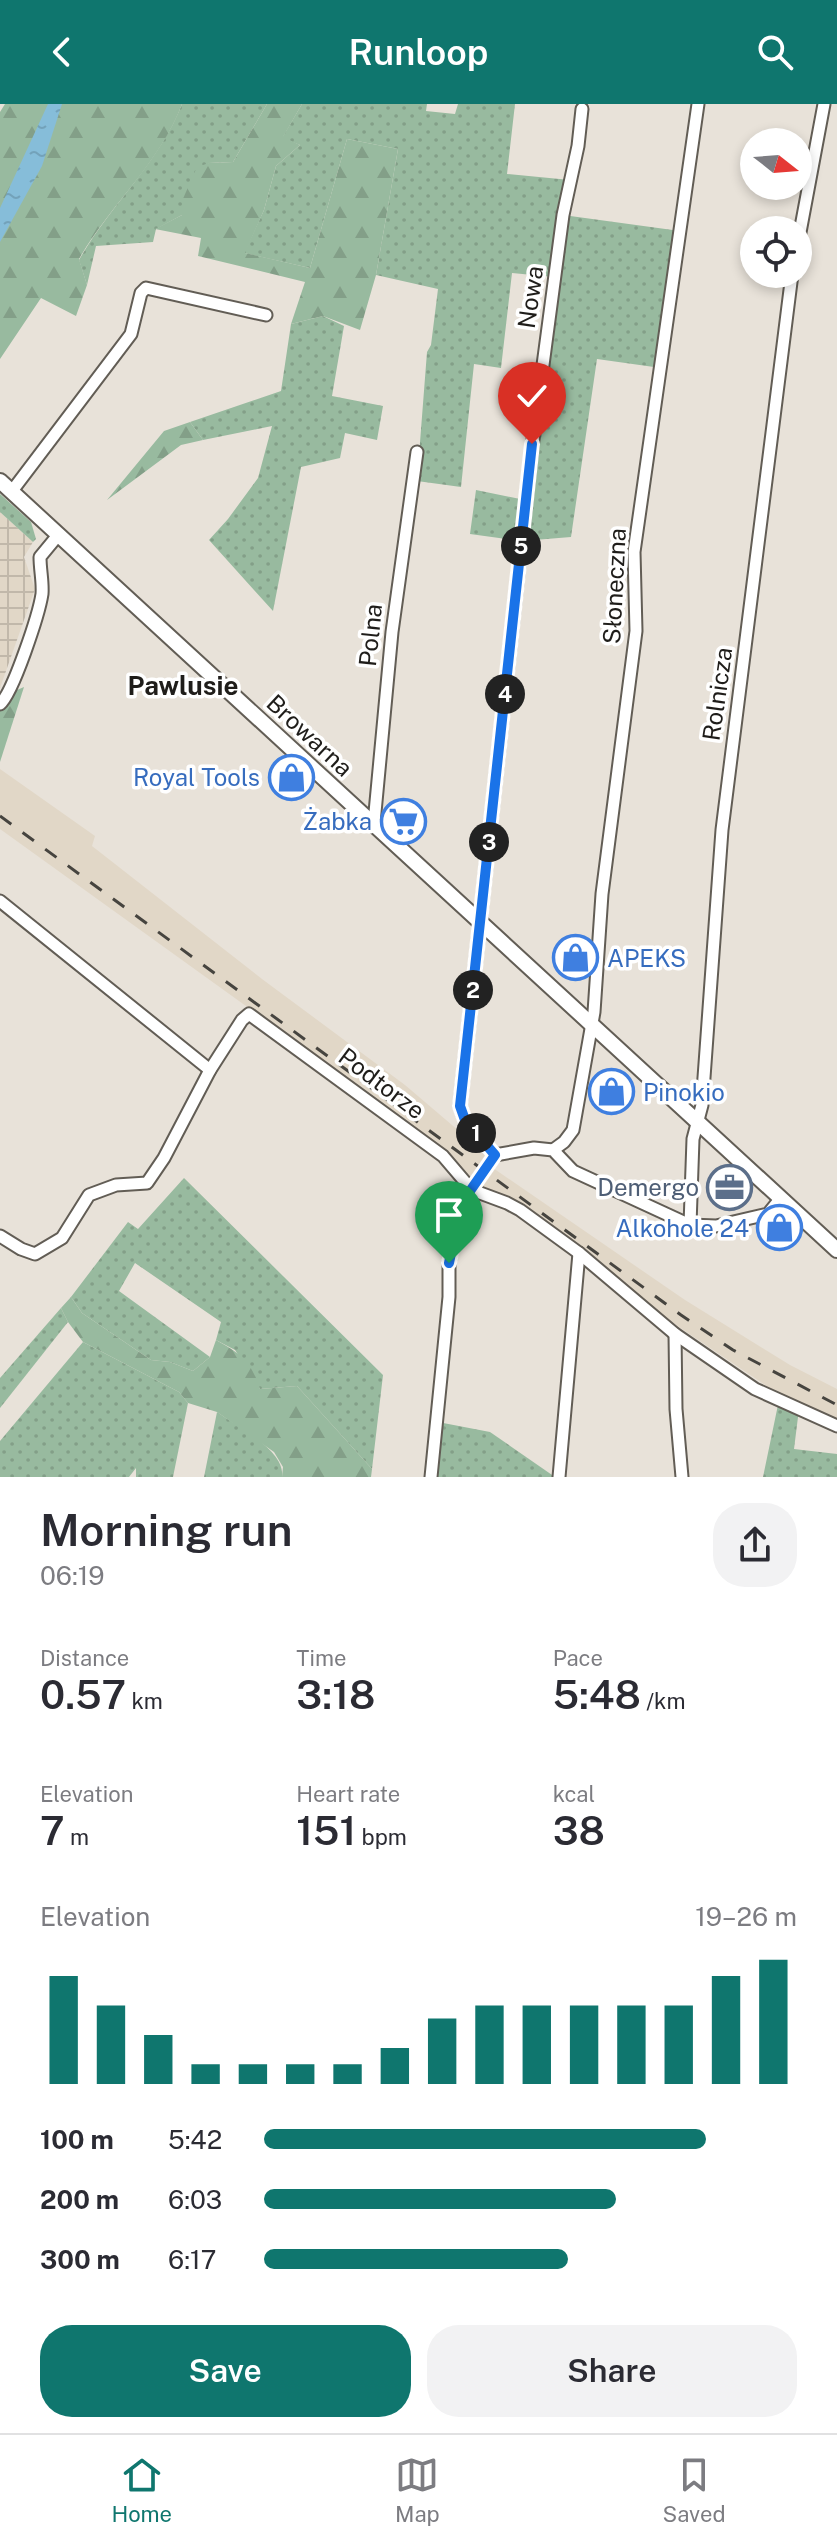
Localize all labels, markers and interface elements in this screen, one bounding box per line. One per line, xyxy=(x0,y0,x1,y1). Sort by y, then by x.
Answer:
icon: back xyxy=(40,30,84,74)
icon: search xyxy=(753,30,797,74)
text: Runloop xyxy=(348,31,489,73)
north arrow xyxy=(740,128,812,200)
map controls xyxy=(740,128,812,288)
button: locate xyxy=(740,216,812,288)
street label: Nowa xyxy=(512,264,548,330)
pin xyxy=(498,362,566,444)
icon: check xyxy=(510,374,554,418)
pin: 5 xyxy=(501,526,541,566)
street label: Słoneczna xyxy=(597,527,631,645)
text: 5 xyxy=(514,533,528,559)
street label: Polna xyxy=(353,602,387,668)
street label: Rolnicza xyxy=(697,645,737,743)
district label: Pawlusie xyxy=(128,670,238,701)
pin: 4 xyxy=(485,674,525,714)
text: 4 xyxy=(498,681,512,707)
street label: Browarna xyxy=(261,688,359,782)
shop icon: Royal Tools xyxy=(267,753,315,801)
place label: Royal Tools xyxy=(133,763,260,791)
supermarket icon: Żabka xyxy=(379,797,427,845)
place label: Żabka xyxy=(303,807,372,835)
pin: 3 xyxy=(469,822,509,862)
text: 3 xyxy=(482,829,496,855)
shop icon: APEKS xyxy=(552,934,600,982)
place label: APEKS xyxy=(607,944,686,972)
pin: 2 xyxy=(453,970,493,1010)
text: 2 xyxy=(466,977,480,1003)
street label: Podtorze xyxy=(334,1042,430,1124)
shop icon: Pinokio xyxy=(588,1068,636,1116)
place label: Pinokio xyxy=(643,1078,725,1106)
pin: 1 xyxy=(456,1113,496,1153)
text: 1 xyxy=(471,1120,481,1146)
office icon: Demergo xyxy=(706,1163,754,1211)
place label: Demergo xyxy=(597,1173,699,1201)
pin xyxy=(415,1181,483,1263)
icon: arrive xyxy=(427,1193,471,1237)
shop icon: Alkohole 24 xyxy=(756,1204,804,1252)
place label: Alkohole 24 xyxy=(616,1214,749,1242)
button: share xyxy=(713,1503,797,1587)
text: Morning run xyxy=(40,1504,293,1556)
text: 06:19 xyxy=(40,1560,105,1591)
text: Distance xyxy=(40,1645,129,1671)
text: Time xyxy=(296,1645,346,1671)
text: Pace xyxy=(553,1645,603,1671)
text: 0.57 xyxy=(40,1671,126,1718)
text: 3:18 xyxy=(296,1671,375,1718)
text: 5:48 xyxy=(553,1671,641,1718)
text: km xyxy=(126,1688,163,1714)
text: /km xyxy=(641,1688,685,1714)
text: Elevation xyxy=(40,1781,133,1807)
text: Heart rate xyxy=(296,1781,400,1807)
text: kcal xyxy=(553,1781,595,1807)
text: 7 xyxy=(40,1807,65,1854)
text: 151 xyxy=(296,1807,356,1854)
text: 38 xyxy=(553,1807,605,1854)
text: m xyxy=(65,1824,89,1850)
text: bpm xyxy=(356,1824,407,1850)
text: Elevation xyxy=(40,1901,150,1932)
text: 19–26 m xyxy=(695,1901,797,1932)
text: 100 m xyxy=(40,2124,114,2155)
text: 5:42 xyxy=(168,2124,222,2155)
text: 200 m xyxy=(40,2184,119,2215)
text: 6:03 xyxy=(168,2184,222,2215)
text: 300 m xyxy=(40,2244,120,2275)
text: 6:17 xyxy=(168,2244,216,2275)
button: Save xyxy=(40,2325,411,2417)
button: Share xyxy=(427,2325,797,2417)
tab: Home xyxy=(111,2453,172,2527)
tab: Map xyxy=(395,2453,440,2527)
tab: Saved xyxy=(663,2453,726,2527)

